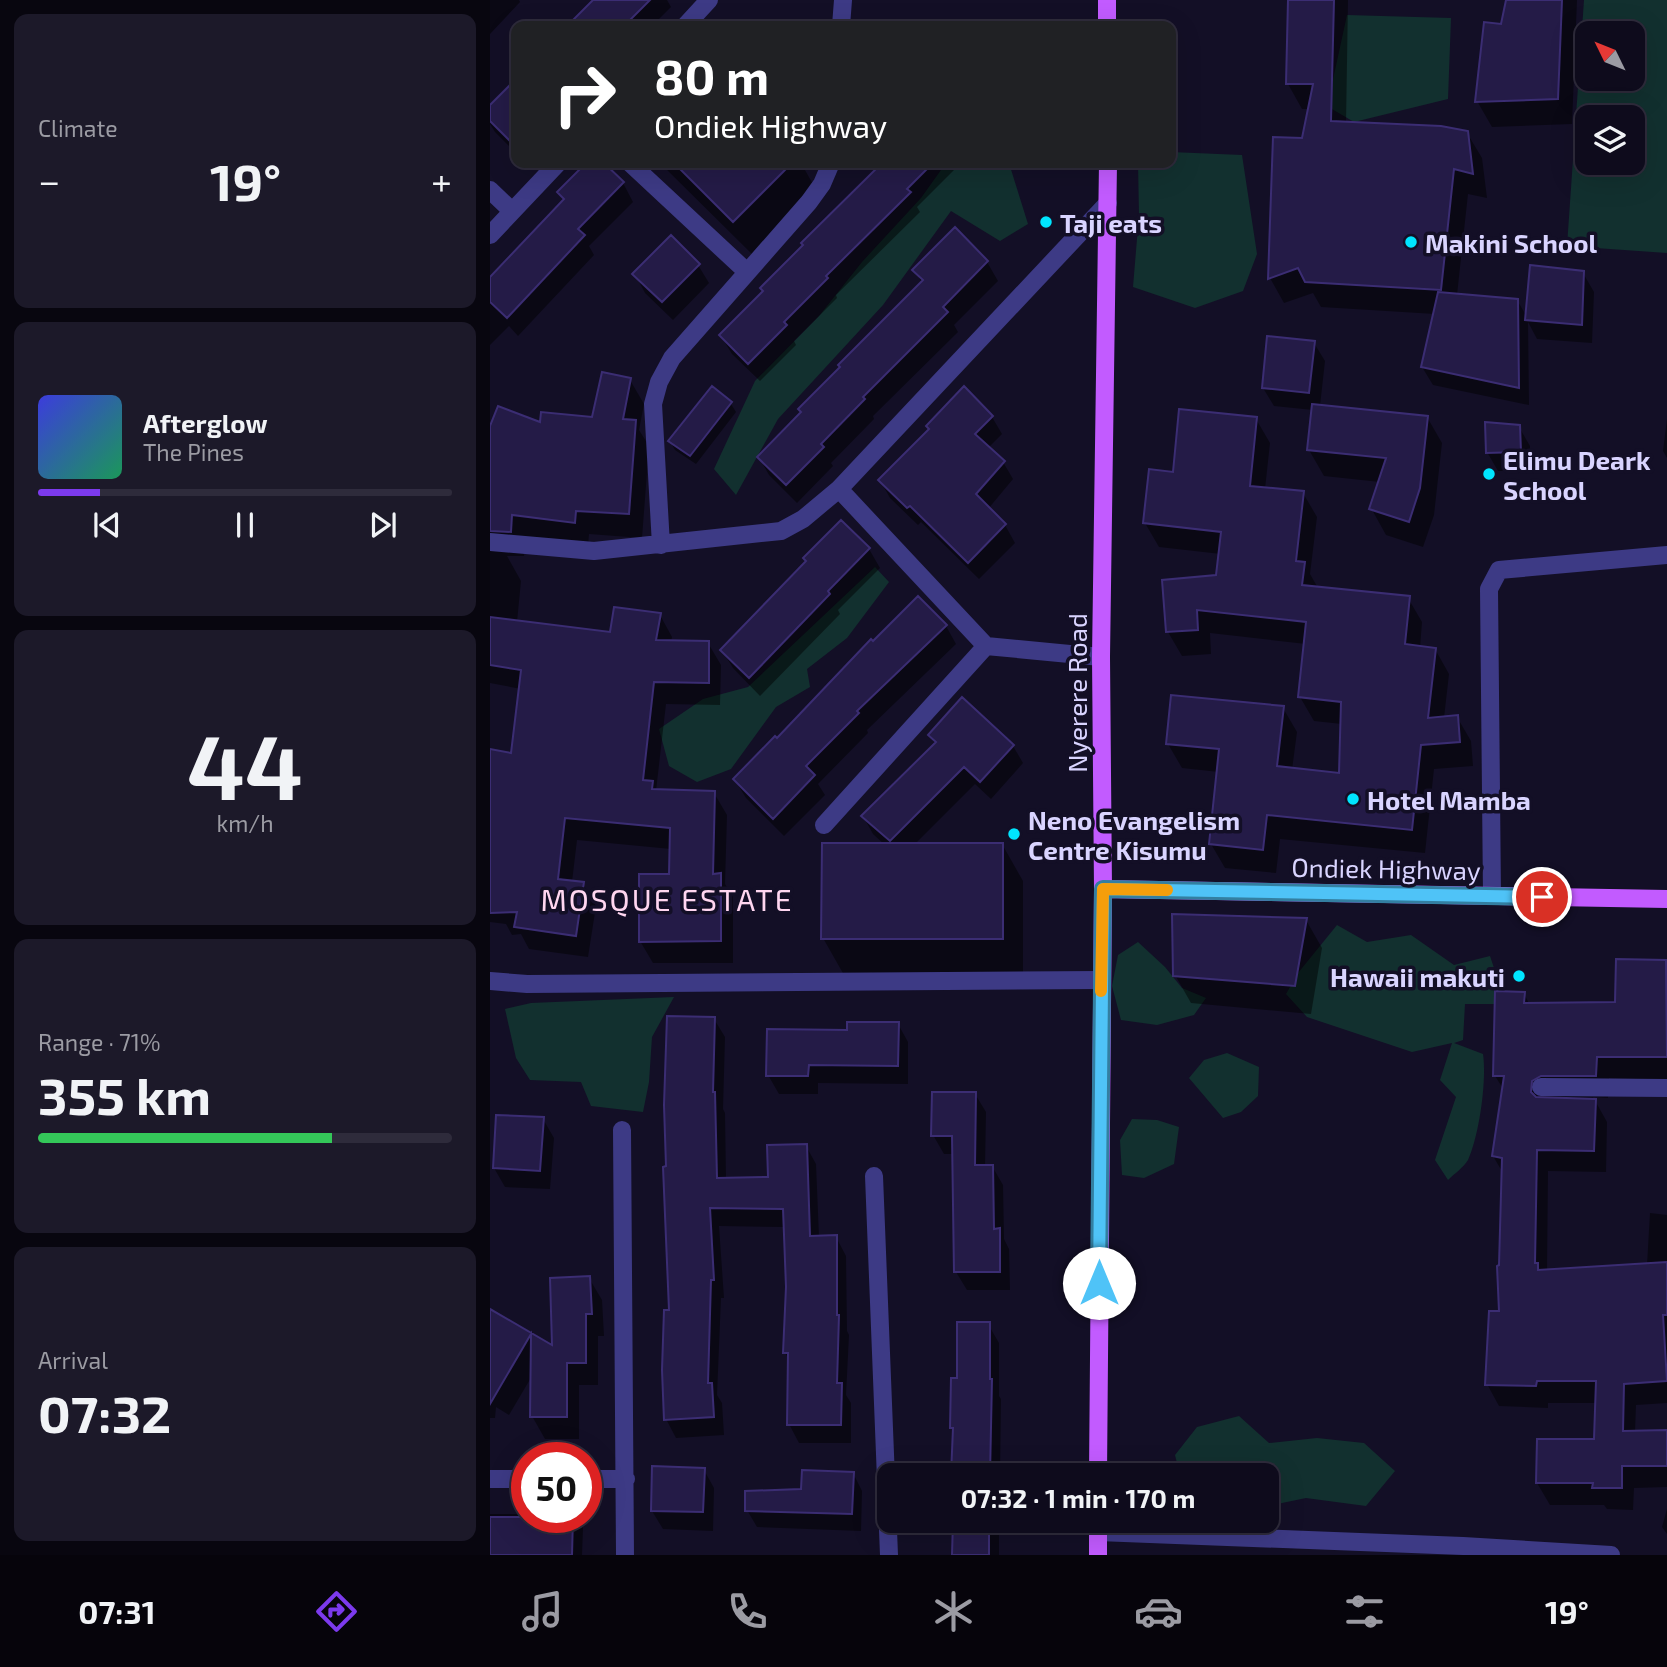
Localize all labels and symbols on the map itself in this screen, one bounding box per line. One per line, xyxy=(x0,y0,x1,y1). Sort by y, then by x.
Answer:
north arrow xyxy=(1575,21,1645,91)
place label: Taji eats xyxy=(1060,207,1162,238)
marker: Taji eats xyxy=(1038,214,1054,230)
place label: Makini School xyxy=(1425,227,1598,258)
marker: Makini School xyxy=(1403,234,1419,250)
place label: Elimu Deark School xyxy=(1503,444,1651,505)
marker: Elimu Deark School xyxy=(1481,466,1497,482)
street label: Nyerere Road xyxy=(1061,613,1092,773)
place label: Hotel Mamba xyxy=(1367,784,1531,815)
marker: Hotel Mamba xyxy=(1345,791,1361,807)
place label: Neno Evangelism Centre Kisumu xyxy=(1028,804,1240,865)
marker: Neno Evangelism Centre Kisumu xyxy=(1006,826,1022,842)
street label: Ondiek Highway xyxy=(1291,851,1481,885)
pin xyxy=(1512,867,1572,927)
district label: MOSQUE ESTATE xyxy=(540,881,794,917)
place label: Hawaii makuti xyxy=(1330,961,1505,992)
marker: Hawaii makuti xyxy=(1511,968,1527,984)
position arrow xyxy=(1062,1246,1136,1320)
speed limit sign: 50 xyxy=(511,1442,602,1533)

